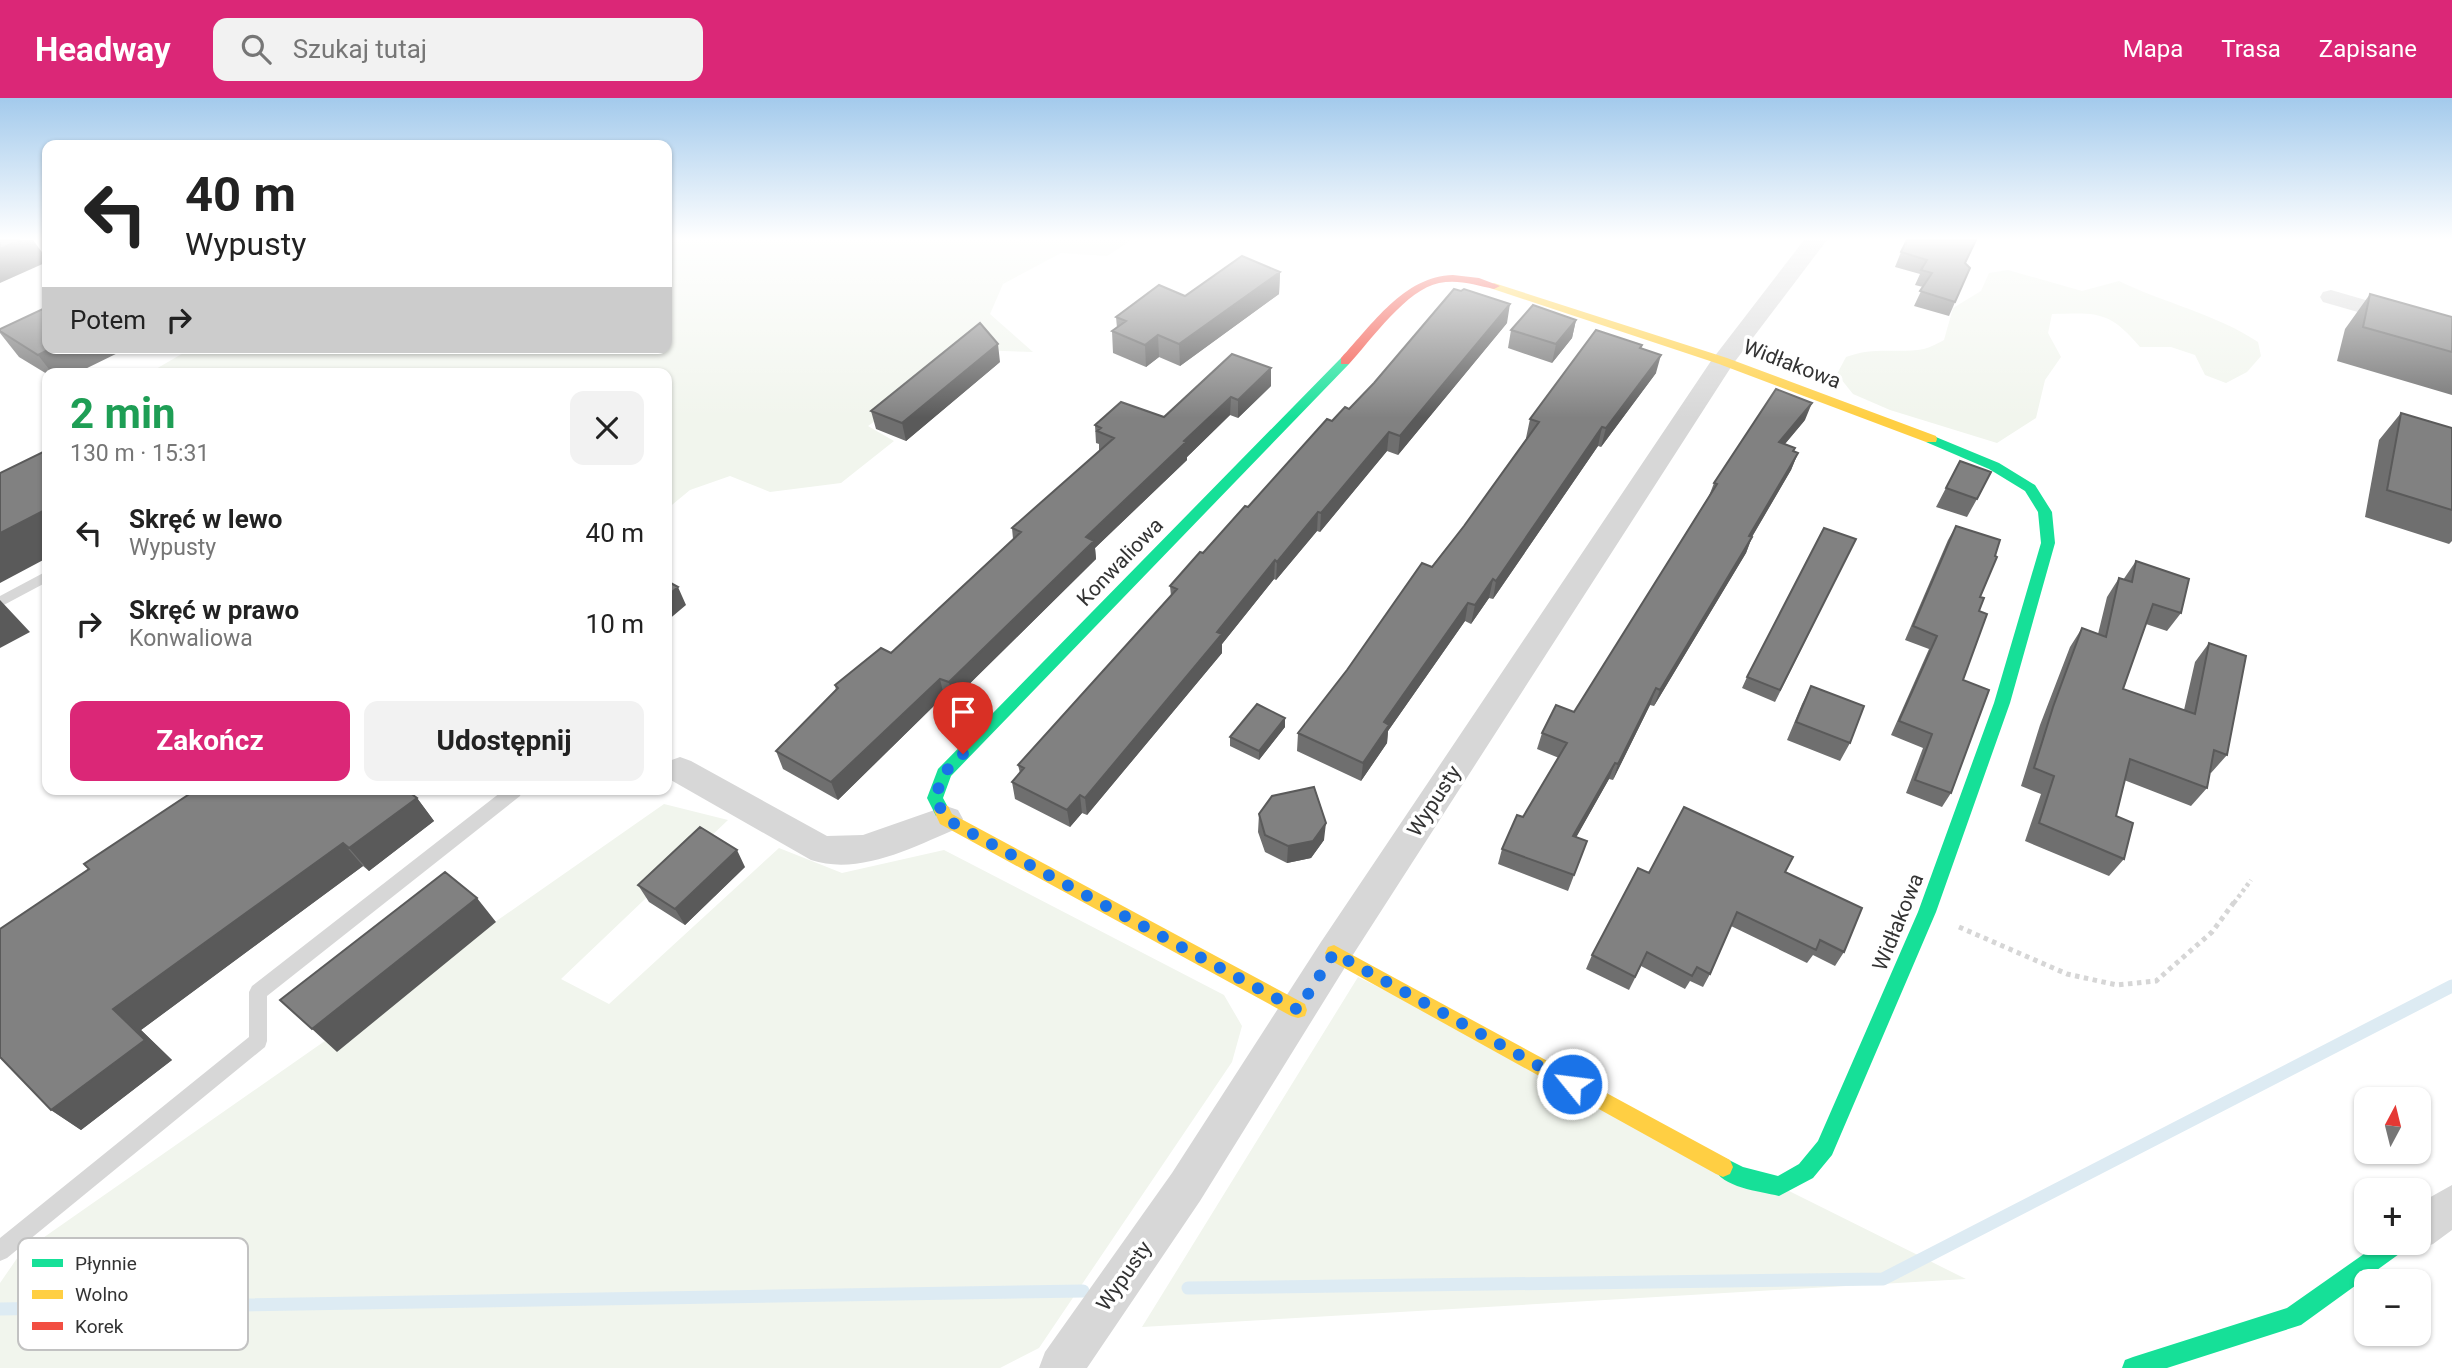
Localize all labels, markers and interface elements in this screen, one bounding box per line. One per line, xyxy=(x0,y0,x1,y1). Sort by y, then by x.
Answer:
search box xyxy=(213,18,703,81)
text: Headway xyxy=(35,30,171,69)
icon: search xyxy=(237,30,275,68)
text: Szukaj tutaj xyxy=(293,34,427,64)
text: Mapa xyxy=(2123,35,2183,63)
text: Trasa xyxy=(2221,35,2281,63)
text: Zapisane xyxy=(2319,35,2417,63)
text: 40 m xyxy=(185,166,296,223)
icon: left xyxy=(70,168,161,259)
text: Wypusty xyxy=(185,225,306,263)
icon: right xyxy=(160,301,198,339)
text: Potem xyxy=(70,305,146,335)
street label: Widłakowa xyxy=(1740,334,1844,394)
text: 2 min xyxy=(70,389,176,438)
button: close xyxy=(570,391,644,465)
text: 130 m · 15:31 xyxy=(70,440,209,467)
text: Skręć w lewo xyxy=(129,504,282,534)
street label: Konwaliowa xyxy=(1072,513,1168,611)
icon: left xyxy=(70,514,108,552)
text: 40 m xyxy=(586,518,644,548)
text: Wypusty xyxy=(129,534,216,561)
text: Skręć w prawo xyxy=(129,595,299,625)
icon: right xyxy=(70,605,108,643)
text: 10 m xyxy=(586,609,644,639)
text: Konwaliowa xyxy=(129,625,253,652)
pin xyxy=(933,682,993,754)
icon: arrive xyxy=(944,693,982,731)
button: Zakończ xyxy=(70,701,350,781)
button: Udostępnij xyxy=(364,701,644,781)
street label: Wypusty xyxy=(1402,761,1466,841)
street label: Widłakowa xyxy=(1868,870,1928,974)
position arrow xyxy=(1535,1047,1609,1121)
north arrow xyxy=(2354,1087,2431,1164)
map controls xyxy=(2354,1087,2431,1346)
button: + xyxy=(2354,1178,2431,1255)
street label: Wypusty xyxy=(1091,1236,1157,1315)
legend xyxy=(18,1238,248,1350)
text: Płynnie xyxy=(75,1252,137,1275)
button: − xyxy=(2354,1269,2431,1346)
text: Wolno xyxy=(75,1283,128,1306)
text: Korek xyxy=(75,1315,124,1338)

